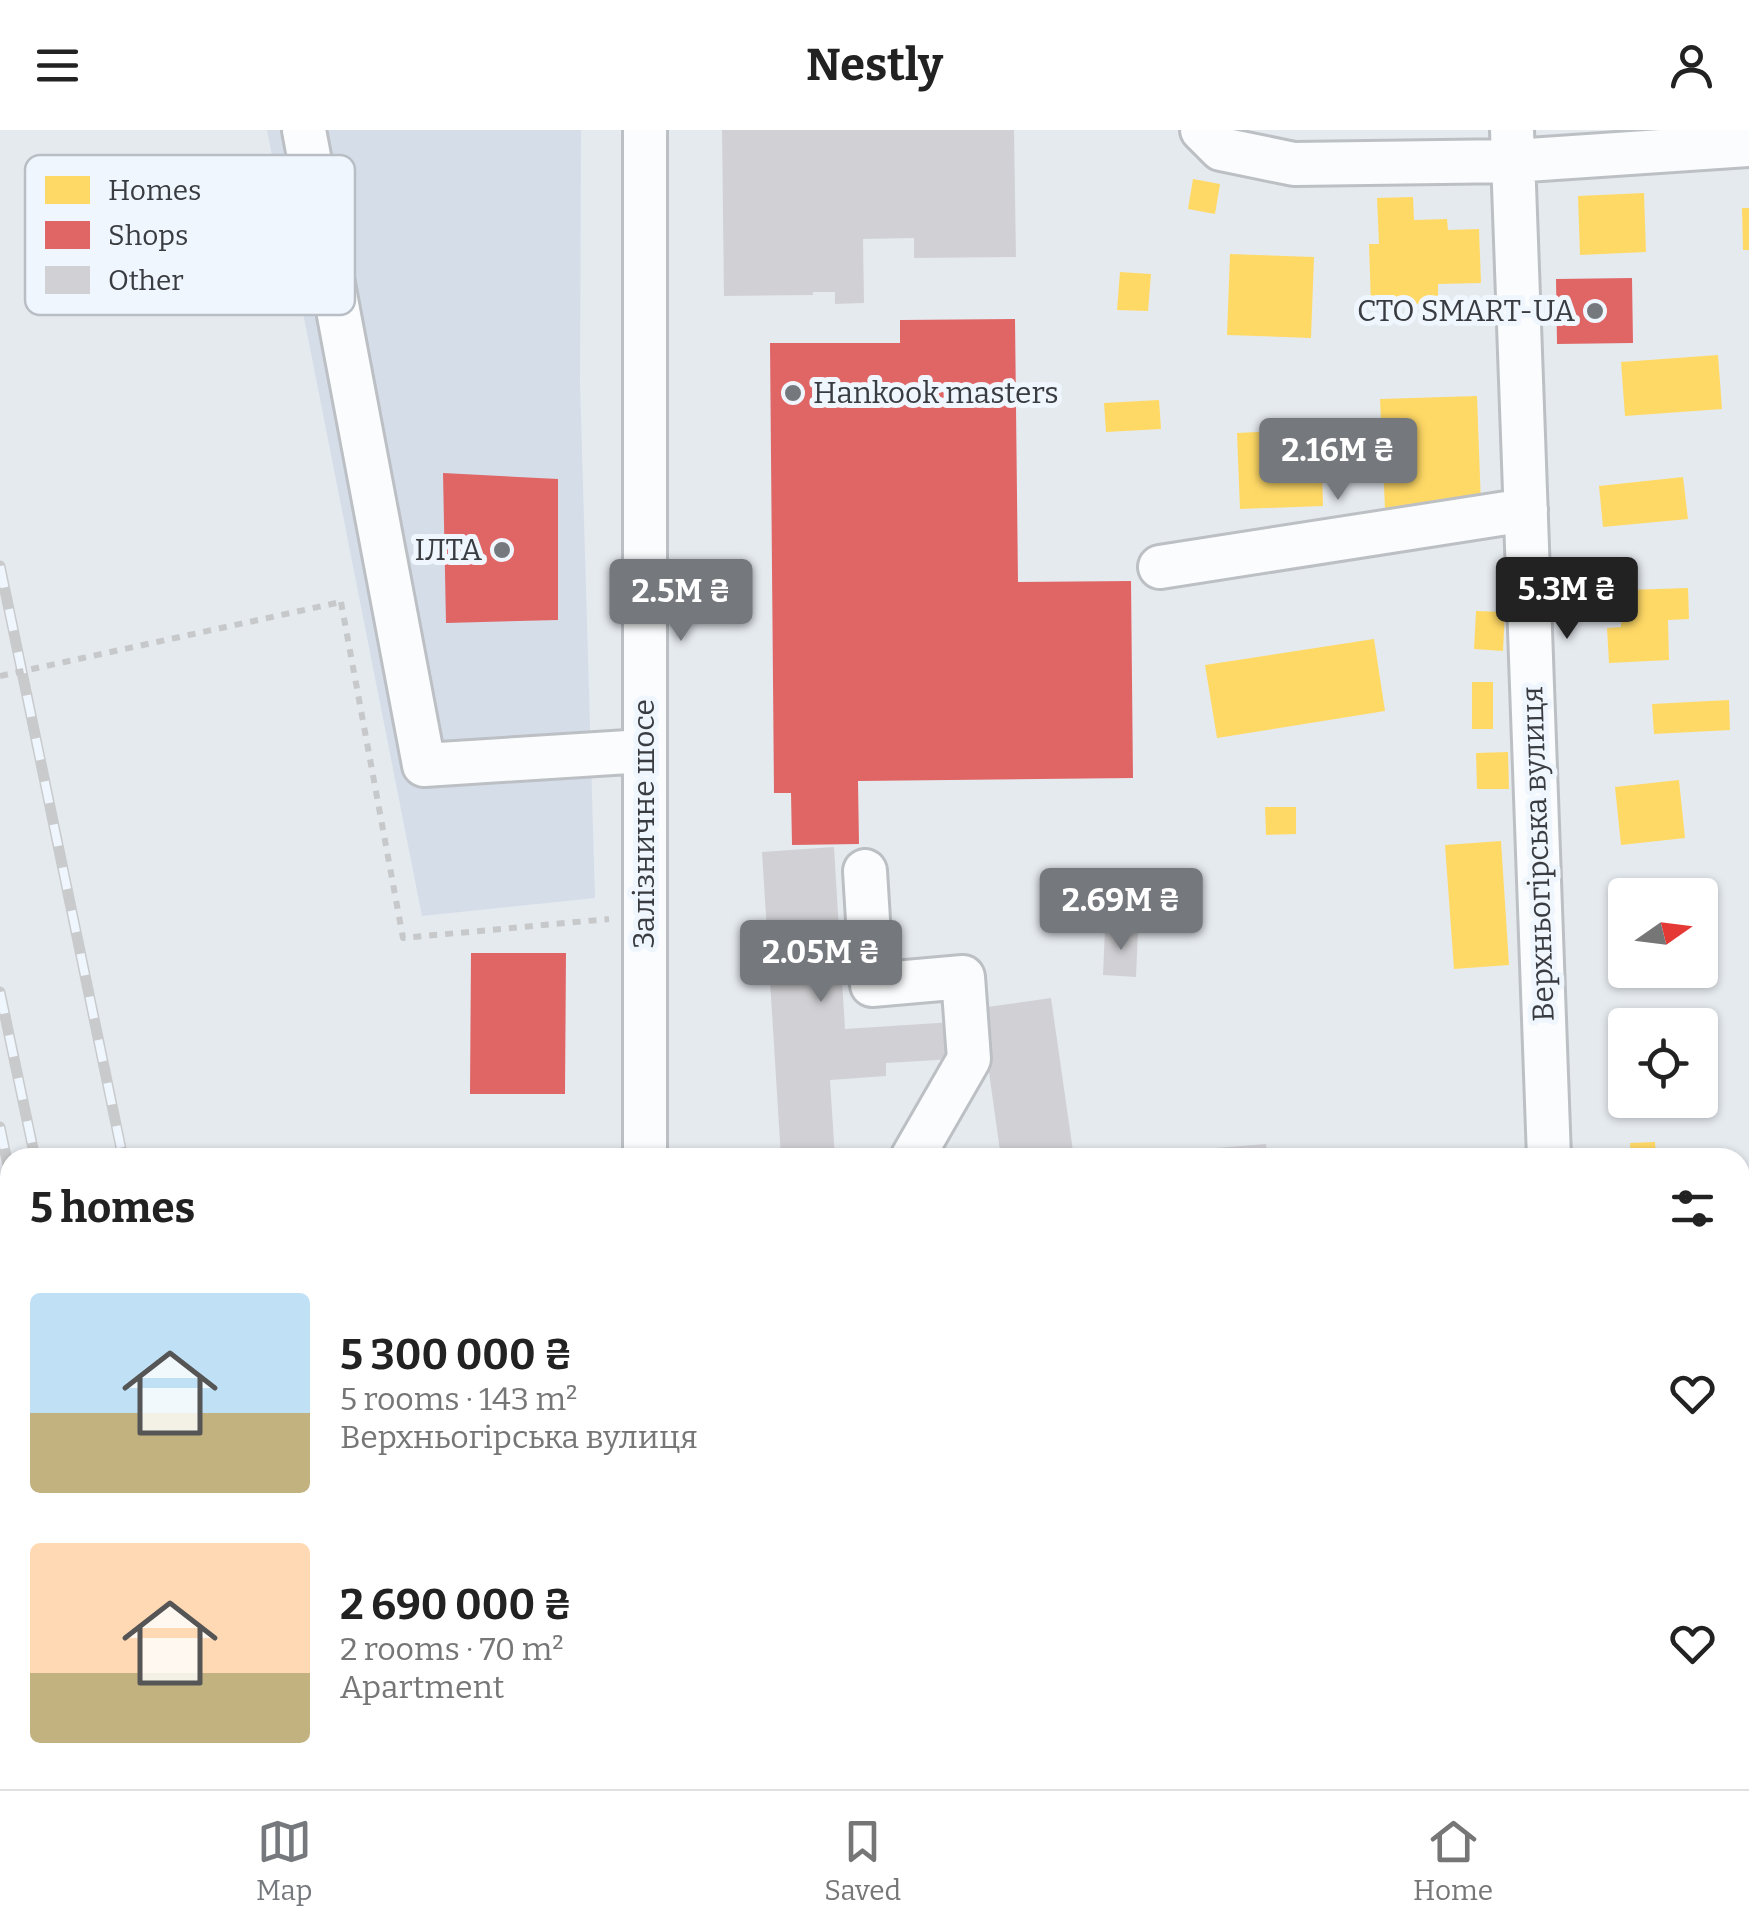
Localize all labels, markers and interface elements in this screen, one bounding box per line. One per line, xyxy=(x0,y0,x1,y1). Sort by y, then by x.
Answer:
icon: menu xyxy=(30,38,85,93)
text: Nestly xyxy=(806,38,943,92)
icon: person xyxy=(1664,38,1719,93)
legend xyxy=(25,155,355,315)
text: Homes xyxy=(108,174,201,207)
text: Shops xyxy=(108,219,188,252)
text: Other xyxy=(108,264,184,297)
place label: СТО SMART-UA xyxy=(1357,293,1576,329)
marker: СТО SMART-UA xyxy=(1584,300,1606,322)
place label: Hankook masters xyxy=(813,375,1059,411)
marker: Hankook masters xyxy=(782,382,804,404)
pin: 2.16M ₴ xyxy=(1246,418,1430,503)
text: 2.16M ₴ xyxy=(1281,431,1395,469)
place label: ІЛТА xyxy=(415,532,483,568)
marker: ІЛТА xyxy=(491,539,513,561)
pin: 5.3M ₴ xyxy=(1486,557,1648,642)
pin: 2.5M ₴ xyxy=(600,559,762,644)
text: 5.3M ₴ xyxy=(1518,570,1616,608)
text: 2.5M ₴ xyxy=(631,572,731,610)
street label: Верхньогірська вулиця xyxy=(1514,686,1562,1022)
street label: Залізничне шосе xyxy=(626,699,662,949)
pin: 2.69M ₴ xyxy=(1029,868,1213,953)
north arrow xyxy=(1608,878,1718,988)
map controls xyxy=(1608,878,1718,1118)
text: 2.69M ₴ xyxy=(1062,881,1180,919)
pin: 2.05M ₴ xyxy=(729,920,913,1005)
text: 2.05M ₴ xyxy=(762,933,880,971)
button: locate xyxy=(1608,1008,1718,1118)
icon: filters xyxy=(1665,1181,1720,1236)
text: 5 homes xyxy=(30,1183,195,1233)
text: 5 300 000 ₴ xyxy=(340,1330,573,1380)
icon: home xyxy=(110,1333,230,1453)
icon: heart xyxy=(1665,1366,1720,1421)
text: 5 rooms · 143 m² xyxy=(340,1380,577,1418)
text: Верхньогірська вулиця xyxy=(340,1418,698,1456)
text: 2 690 000 ₴ xyxy=(340,1580,572,1630)
icon: home xyxy=(110,1583,230,1703)
icon: heart xyxy=(1665,1616,1720,1671)
text: 2 rooms · 70 m² xyxy=(340,1630,564,1668)
text: Apartment xyxy=(340,1668,504,1706)
tab: Map xyxy=(256,1814,312,1907)
tab: Saved xyxy=(824,1814,901,1907)
tab: Home xyxy=(1413,1814,1493,1907)

